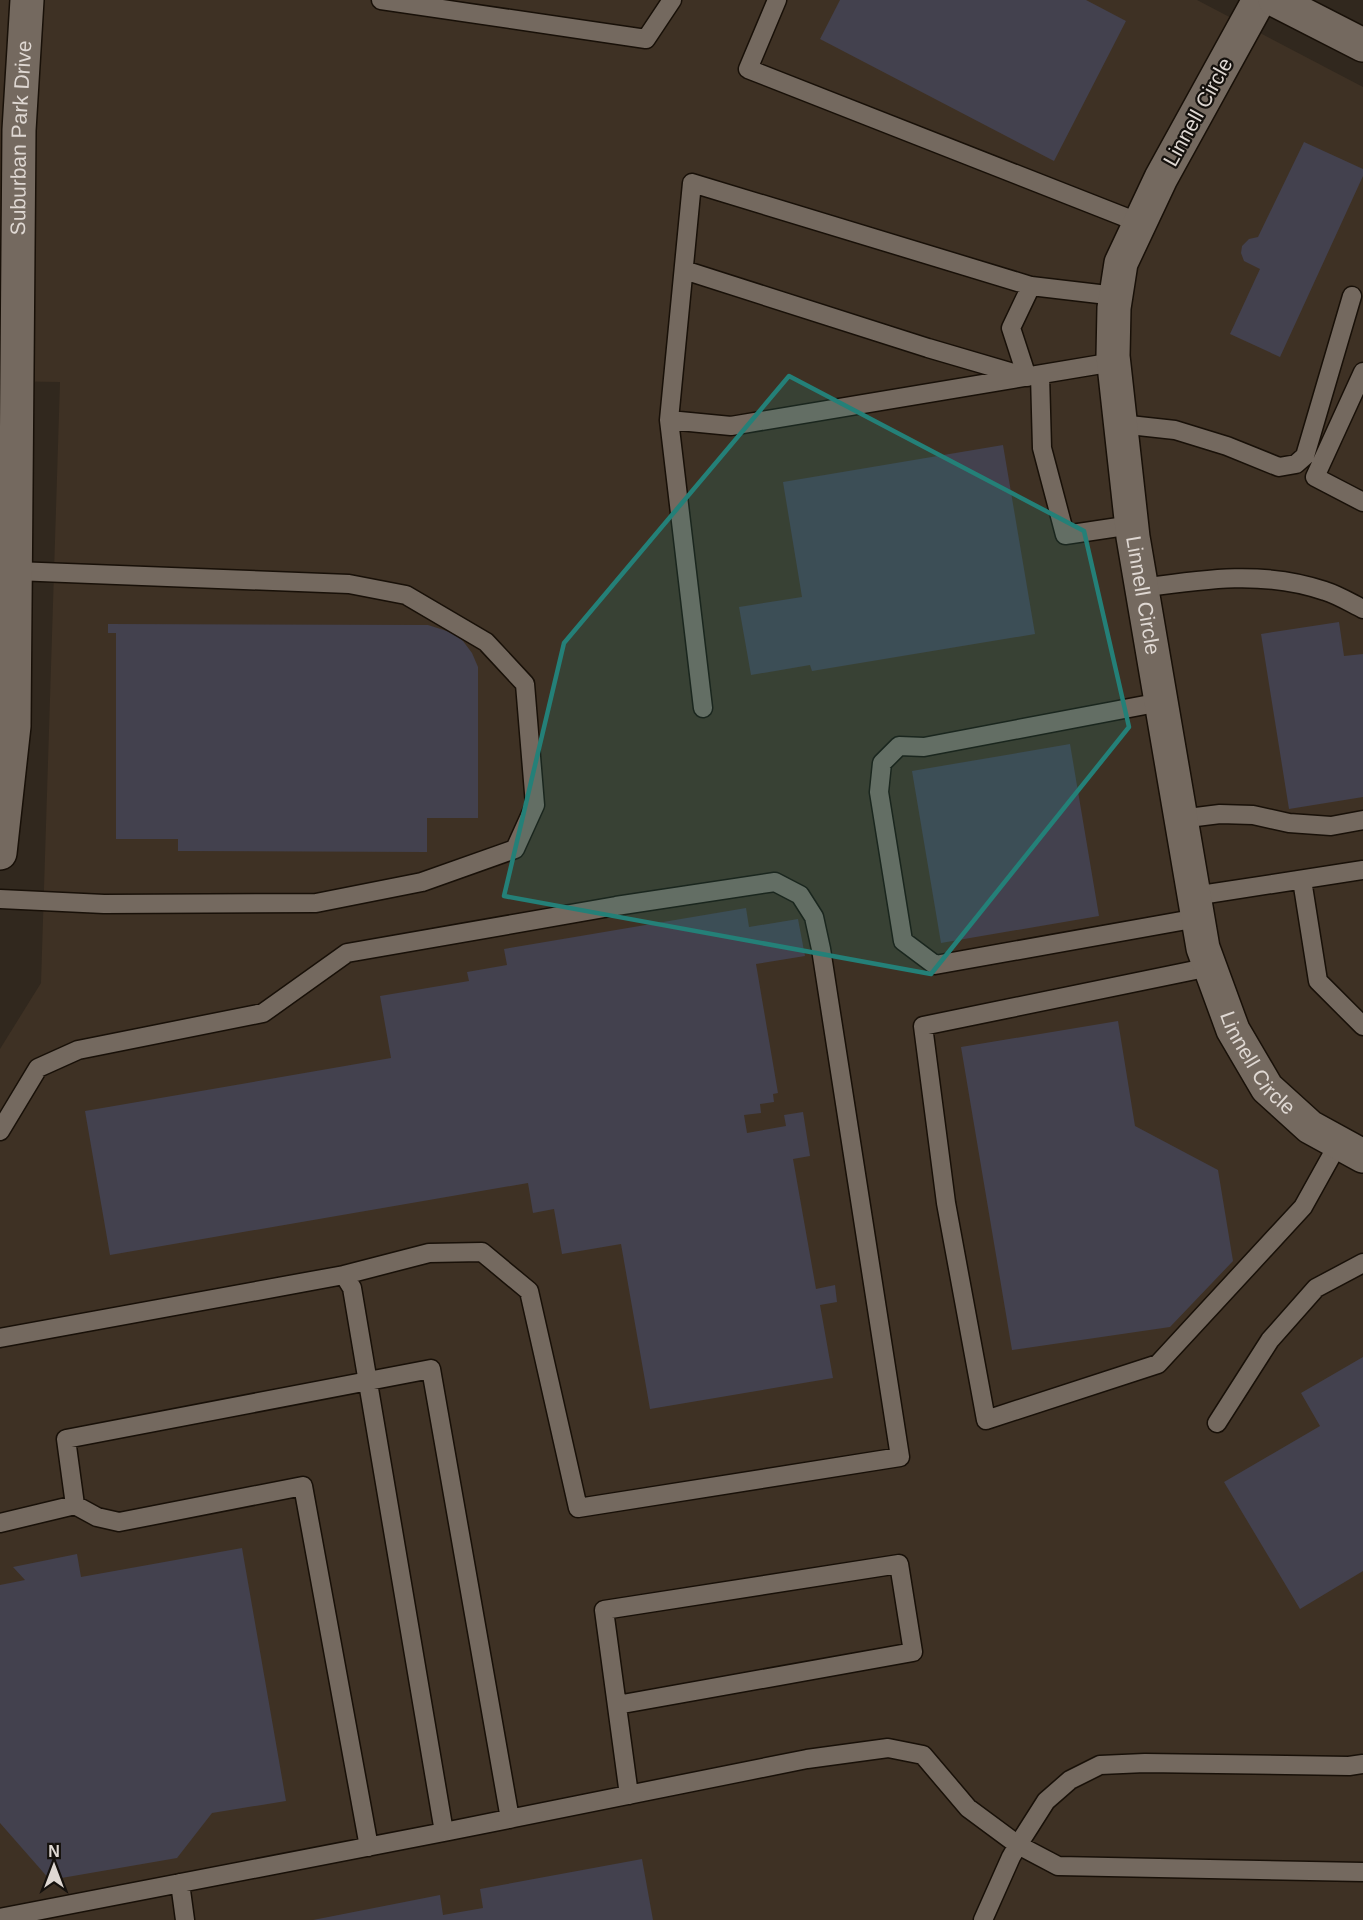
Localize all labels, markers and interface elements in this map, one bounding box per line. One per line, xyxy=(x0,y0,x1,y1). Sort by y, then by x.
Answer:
street label: Suburban Park Drive xyxy=(6,40,35,235)
street label: Linnell Circle xyxy=(1158,54,1237,170)
street label: Linnell Circle xyxy=(1122,534,1165,657)
street label: Linnell Circle xyxy=(1216,1008,1300,1119)
north arrow xyxy=(24,1836,84,1896)
text: N xyxy=(48,1843,60,1860)

